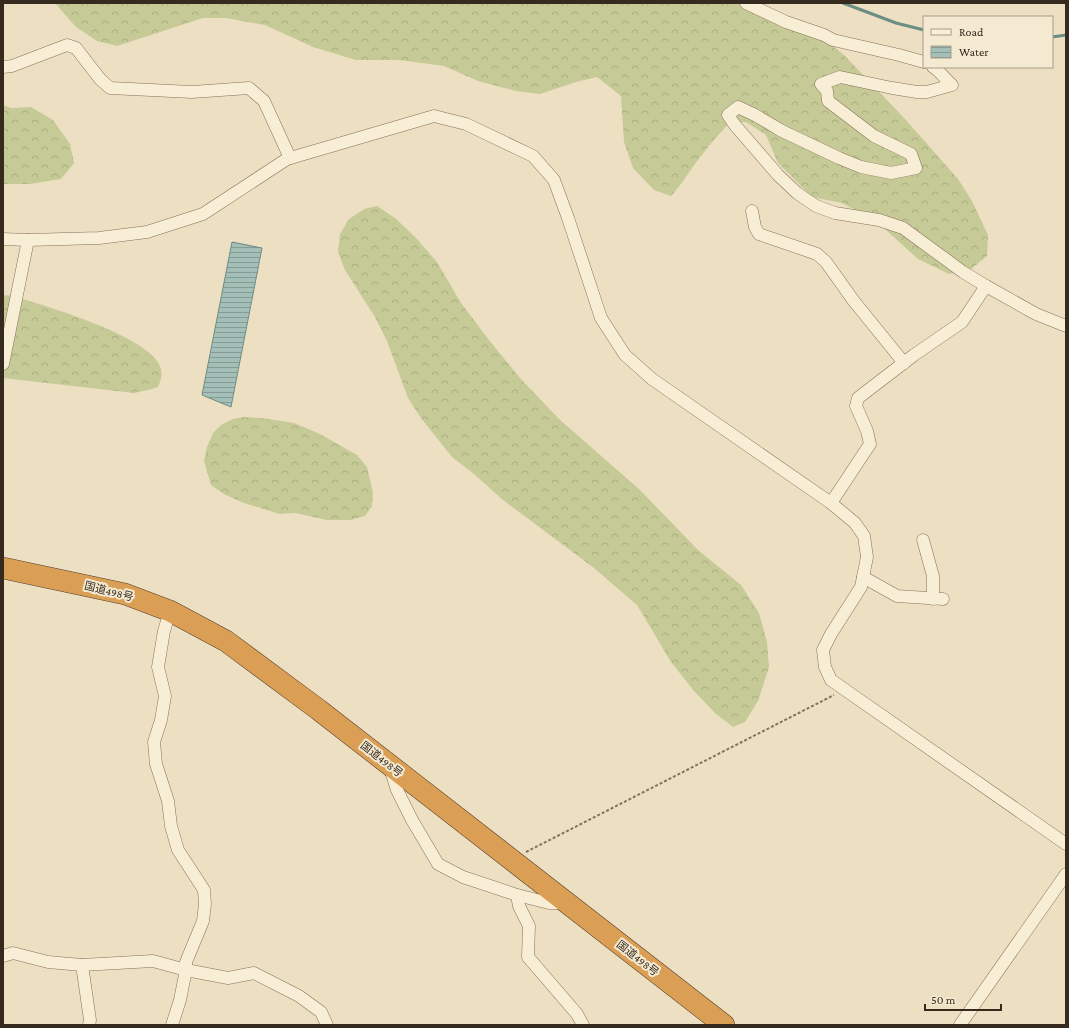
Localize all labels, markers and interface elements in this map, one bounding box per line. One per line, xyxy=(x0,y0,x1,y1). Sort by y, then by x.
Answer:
legend xyxy=(923,16,1053,68)
text: Road xyxy=(959,25,984,39)
text: Water xyxy=(959,45,989,59)
street label: 国道498号 xyxy=(83,579,135,603)
street label: 国道498号 xyxy=(359,739,405,779)
street label: 国道498号 xyxy=(615,938,661,978)
scale bar xyxy=(925,986,1001,1012)
text: 50 m xyxy=(931,993,956,1007)

